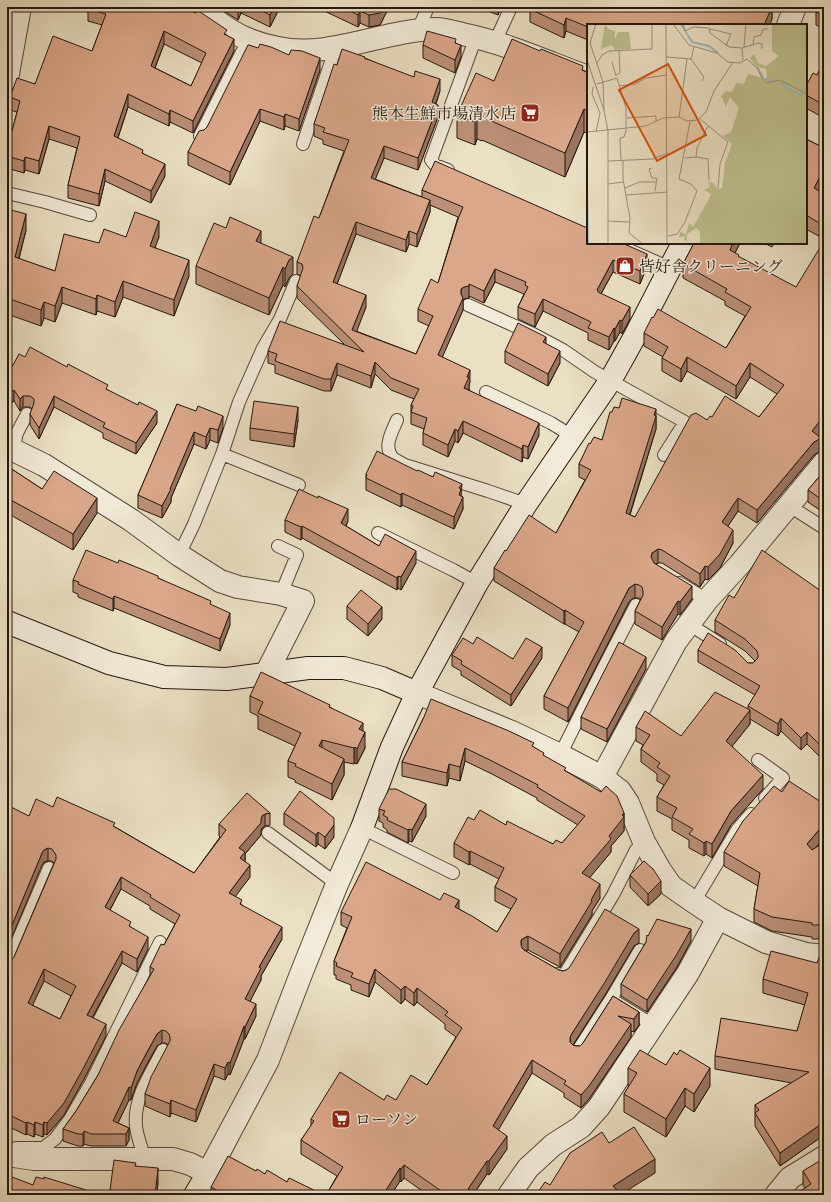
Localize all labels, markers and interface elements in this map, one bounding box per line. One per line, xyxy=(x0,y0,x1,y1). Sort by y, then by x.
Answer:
inset map xyxy=(587,24,807,244)
supermarket icon: 熊本生鮮市場清水店 xyxy=(519,102,541,124)
place label: 熊本生鮮市場清水店 xyxy=(372,104,516,127)
shop icon: 皆好舎クリーニング xyxy=(614,255,636,277)
place label: 皆好舎クリーニング xyxy=(639,257,783,280)
supermarket icon: ローソン xyxy=(330,1108,352,1130)
place label: ローソン xyxy=(355,1110,418,1133)

